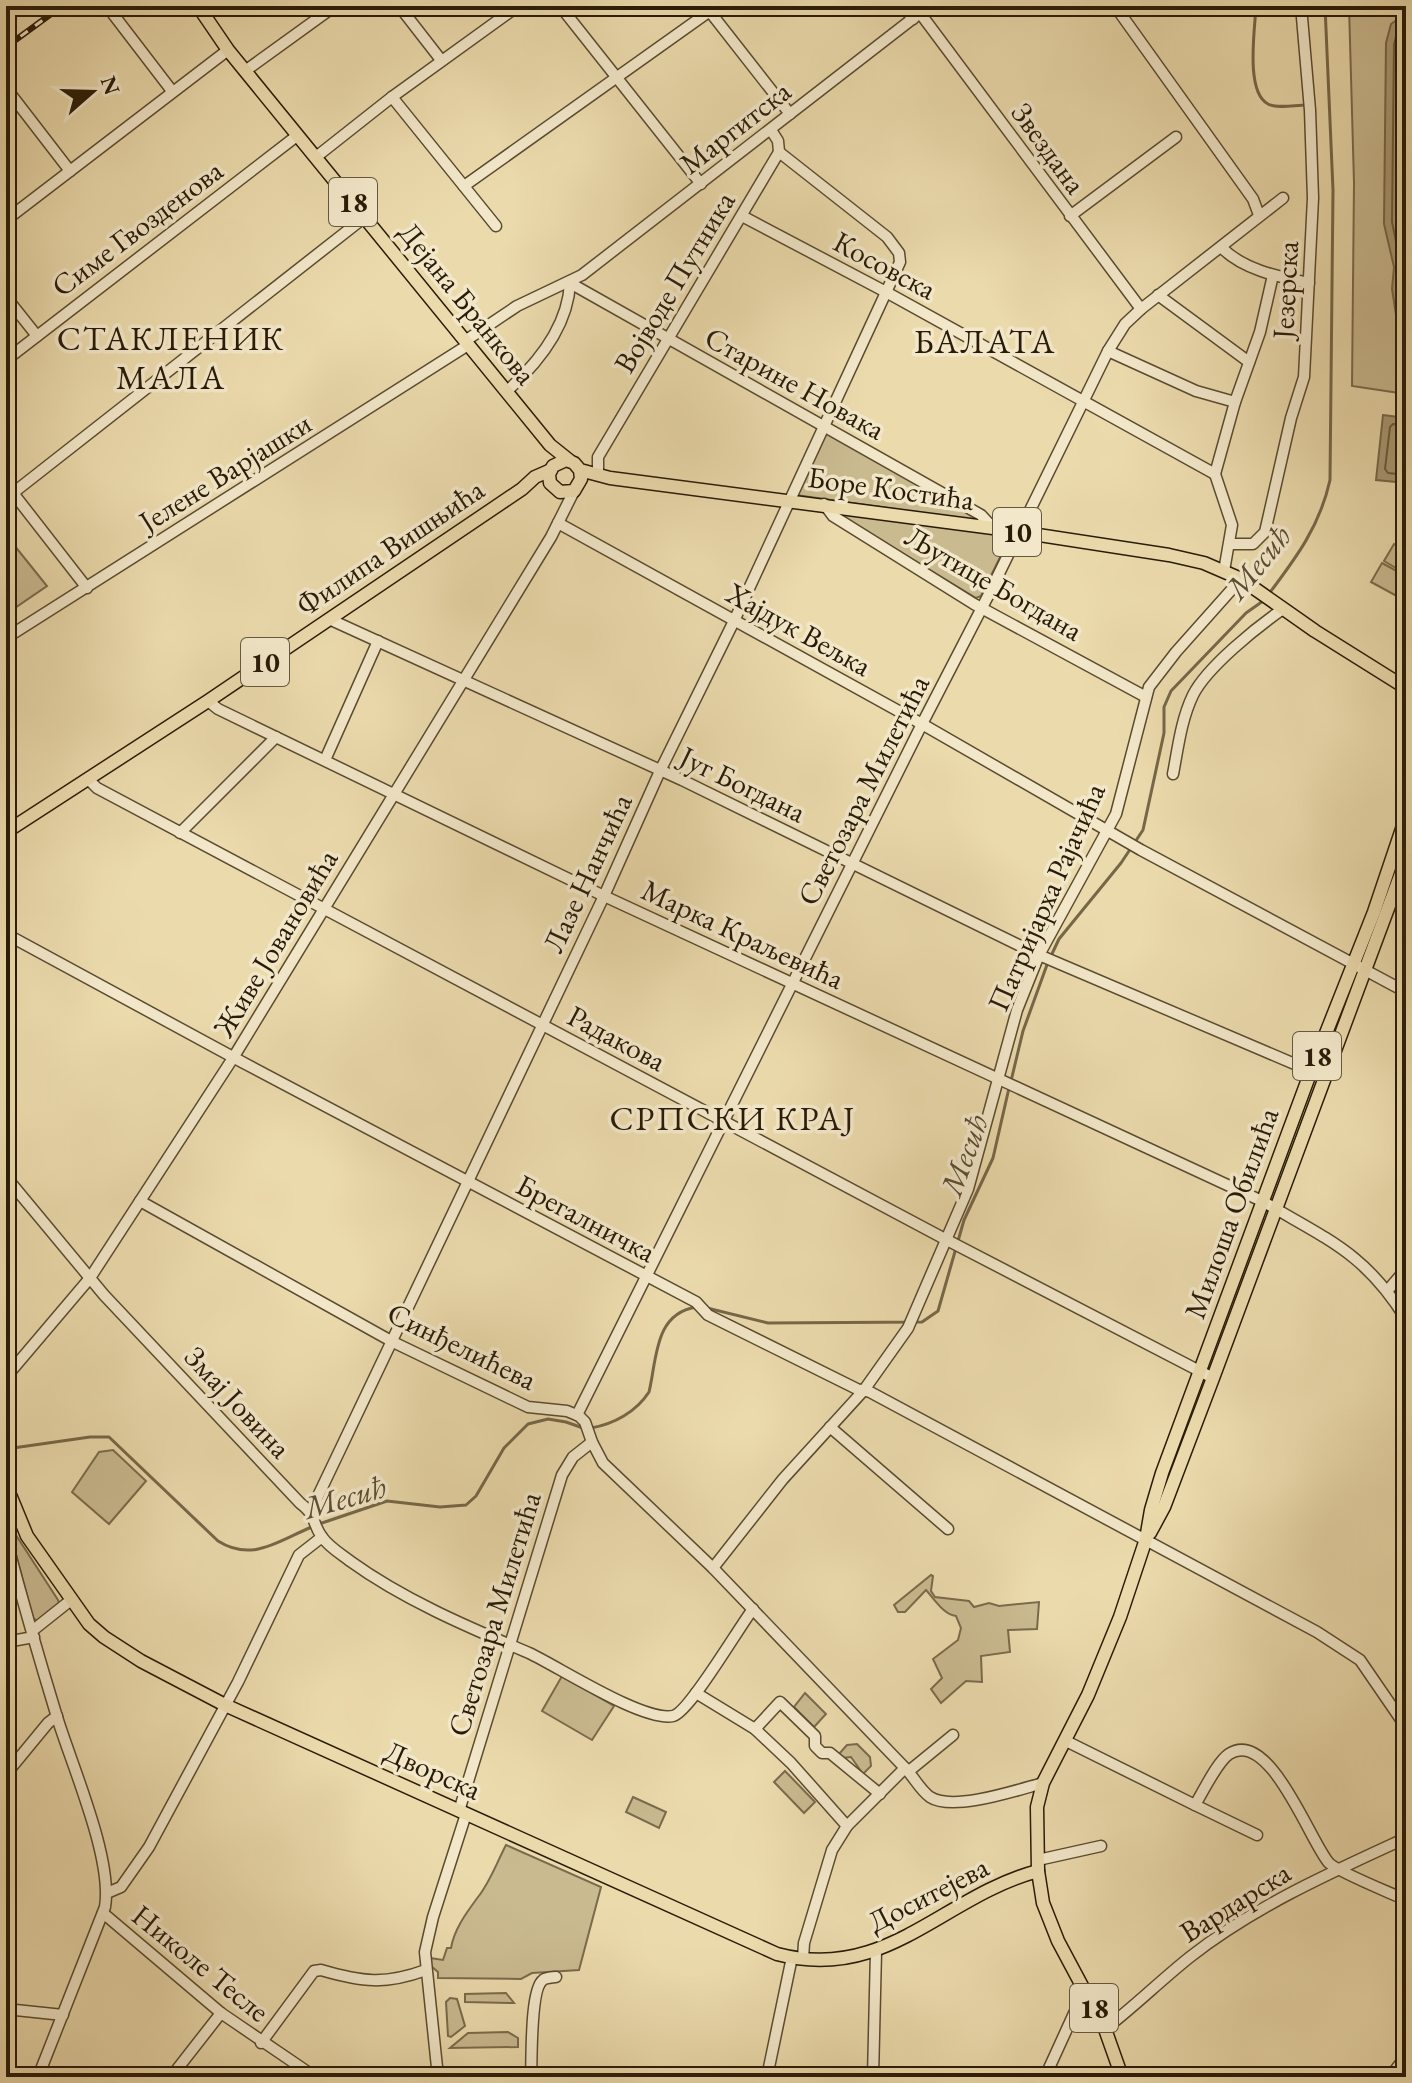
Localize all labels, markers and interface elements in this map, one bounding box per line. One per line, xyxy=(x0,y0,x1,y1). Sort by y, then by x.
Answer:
north arrow xyxy=(52,52,132,132)
street label: Маргитска xyxy=(672,71,798,182)
text: N xyxy=(94,72,127,99)
street label: Звездана xyxy=(1003,94,1095,202)
street label: Симе Гвозденова xyxy=(44,151,231,305)
road number: 18 xyxy=(329,178,377,226)
street label: Војводе Путника xyxy=(604,184,744,380)
street label: Дејана Бранкова xyxy=(390,214,546,392)
street label: Косовска xyxy=(827,222,943,308)
street label: Језерска xyxy=(1263,240,1307,343)
district label: СТАКЛЕНИК МАЛА xyxy=(57,316,285,399)
street label: Старине Новака xyxy=(698,317,892,449)
district label: БАЛАТА xyxy=(914,319,1056,363)
street label: Јелене Варјашки xyxy=(129,403,319,542)
street label: Боре Костића xyxy=(805,457,977,519)
street label: Филипа Вишњића xyxy=(289,470,492,624)
road number: 10 xyxy=(993,508,1041,556)
street label: Љутице Богдана xyxy=(898,516,1090,650)
water label: Месић xyxy=(1214,516,1301,609)
street label: Хајдук Вељка xyxy=(719,573,878,685)
road number: 10 xyxy=(241,638,289,686)
street label: Светозара Милетића xyxy=(788,668,938,912)
street label: Југ Богдана xyxy=(671,735,813,831)
street label: Патријарха Рајачића xyxy=(978,777,1114,1017)
street label: Лазе Нанчића xyxy=(533,787,641,959)
street label: Живе Јовановића xyxy=(203,842,346,1045)
street label: Марка Краљевића xyxy=(636,870,850,998)
street label: Радакова xyxy=(561,996,673,1080)
road number: 18 xyxy=(1293,1032,1341,1080)
district label: СРПСКИ КРАЈ xyxy=(609,1096,857,1140)
street label: Милоша Обилића xyxy=(1175,1102,1287,1324)
water label: Месић xyxy=(929,1108,998,1203)
street label: Брегалничка xyxy=(509,1165,663,1271)
street label: Синђелићева xyxy=(381,1293,543,1399)
street label: Змај Јовина xyxy=(176,1338,300,1466)
water label: Месић xyxy=(297,1465,391,1529)
street label: Светозара Милетића xyxy=(438,1487,550,1741)
street label: Дворска xyxy=(379,1731,488,1809)
street label: Доситејева xyxy=(861,1847,995,1941)
street label: Вардарска xyxy=(1172,1853,1298,1951)
street label: Николе Тесле xyxy=(124,1896,278,2030)
road number: 18 xyxy=(1070,1984,1118,2032)

